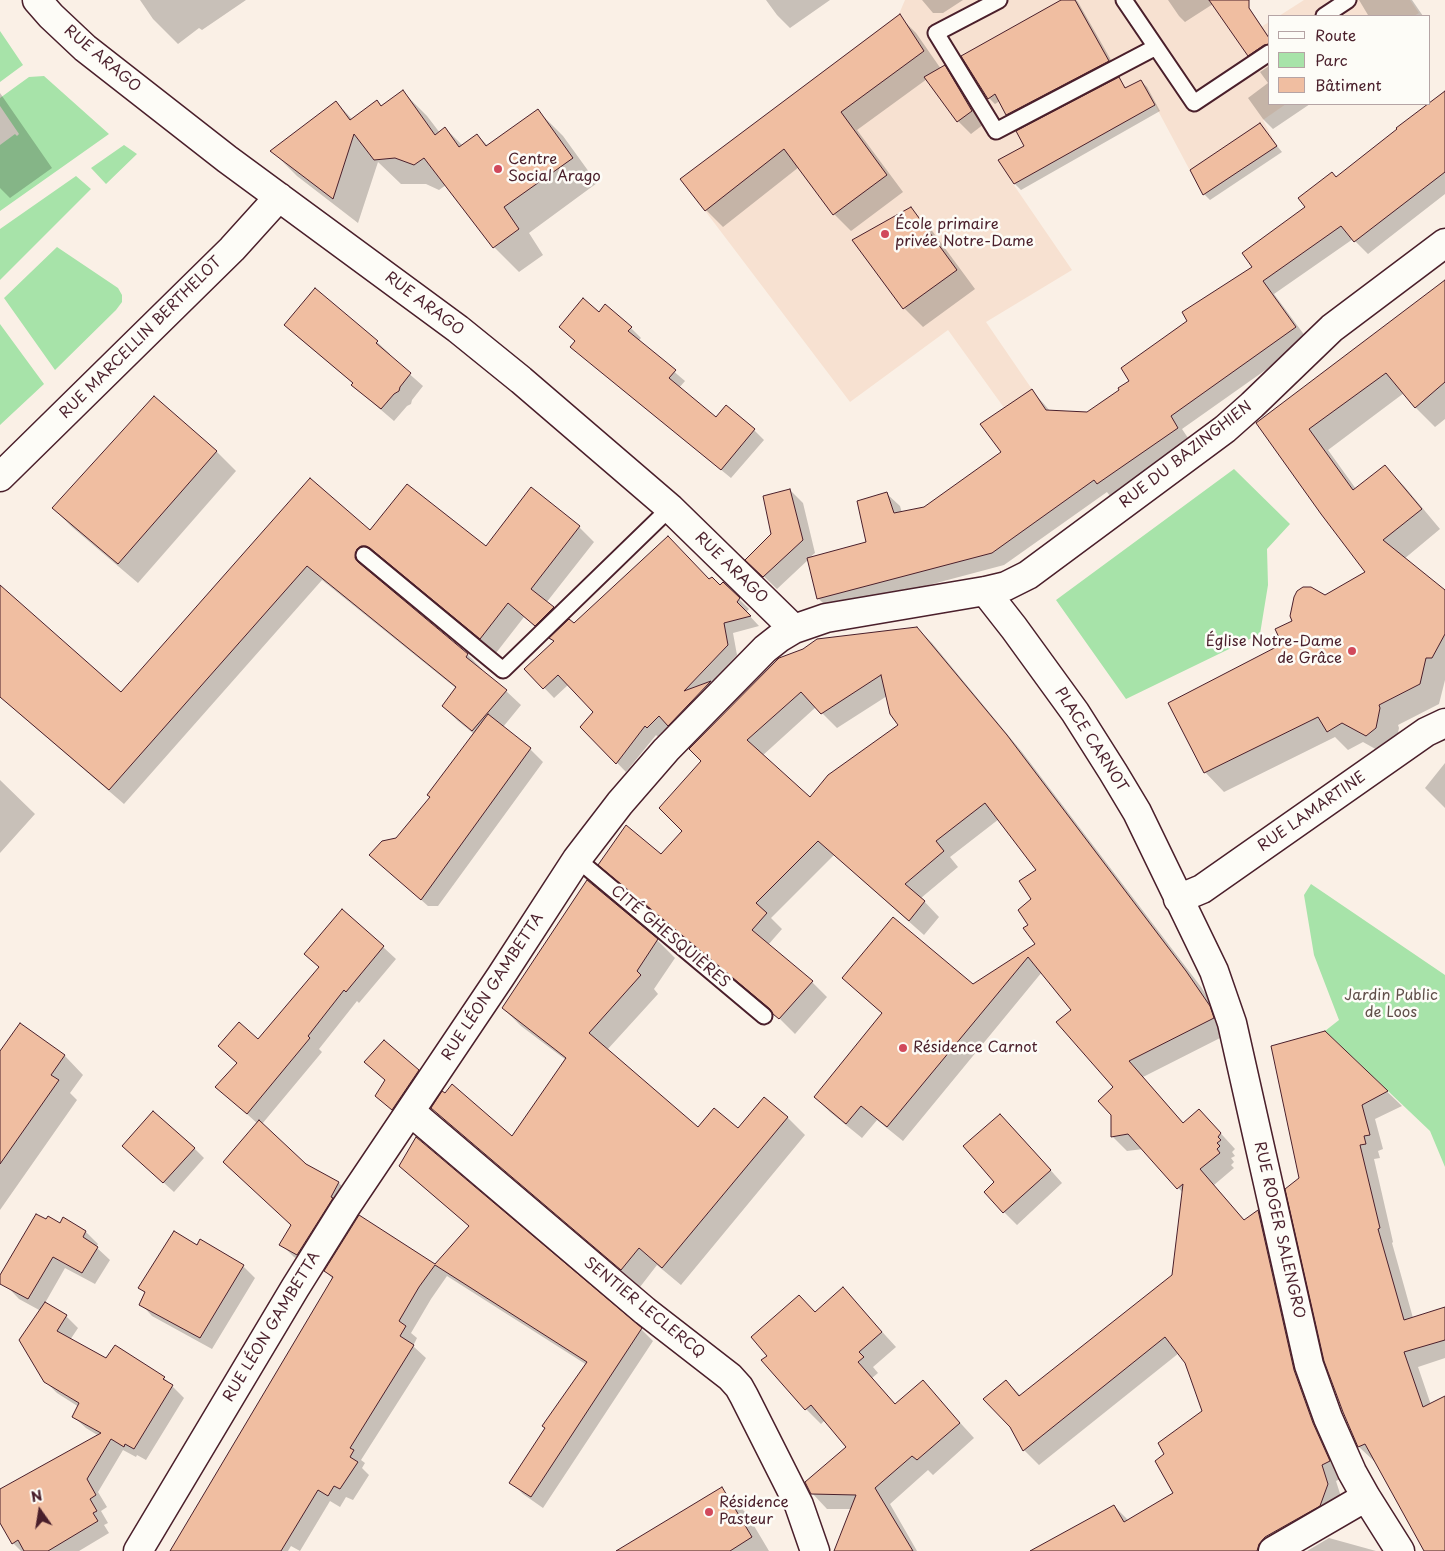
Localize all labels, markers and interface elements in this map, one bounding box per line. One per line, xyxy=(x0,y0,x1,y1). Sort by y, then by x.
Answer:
legend xyxy=(1268,15,1430,105)
street label: RUE ARAGO xyxy=(60,22,144,96)
text: Route xyxy=(1315,23,1356,46)
text: Parc xyxy=(1315,48,1348,71)
text: Bâtiment xyxy=(1315,73,1382,96)
place label: Centre Social Arago xyxy=(508,151,601,186)
marker: Centre Social Arago xyxy=(492,163,504,175)
place label: École primaire privée Notre-Dame xyxy=(895,216,1034,251)
marker: École primaire privée Notre-Dame xyxy=(879,228,891,240)
street label: RUE MARCELLIN BERTHELOT xyxy=(56,253,226,423)
street label: RUE ARAGO xyxy=(381,268,467,340)
street label: RUE DU BAZINGHIEN xyxy=(1116,398,1256,512)
street label: RUE ARAGO xyxy=(691,529,771,607)
place label: Église Notre-Dame de Grâce xyxy=(1206,633,1342,668)
marker: Église Notre-Dame de Grâce xyxy=(1346,645,1358,657)
street label: PLACE CARNOT xyxy=(1051,684,1131,796)
street label: RUE LAMARTINE xyxy=(1255,768,1369,856)
street label: CITÉ GHESQUIÈRES xyxy=(607,882,733,992)
street label: RUE LÉON GAMBETTA xyxy=(439,910,547,1064)
park label: Jardin Public de Loos xyxy=(1344,987,1438,1022)
place label: Résidence Carnot xyxy=(913,1039,1038,1057)
marker: Résidence Carnot xyxy=(897,1042,909,1054)
street label: RUE ROGER SALENGRO xyxy=(1250,1140,1308,1320)
street label: RUE LÉON GAMBETTA xyxy=(220,1249,324,1405)
street label: SENTIER LECLERCQ xyxy=(580,1254,708,1362)
text: N xyxy=(29,1484,44,1507)
north arrow xyxy=(15,1486,65,1536)
place label: Résidence Pasteur xyxy=(719,1494,789,1529)
marker: Résidence Pasteur xyxy=(703,1506,715,1518)

